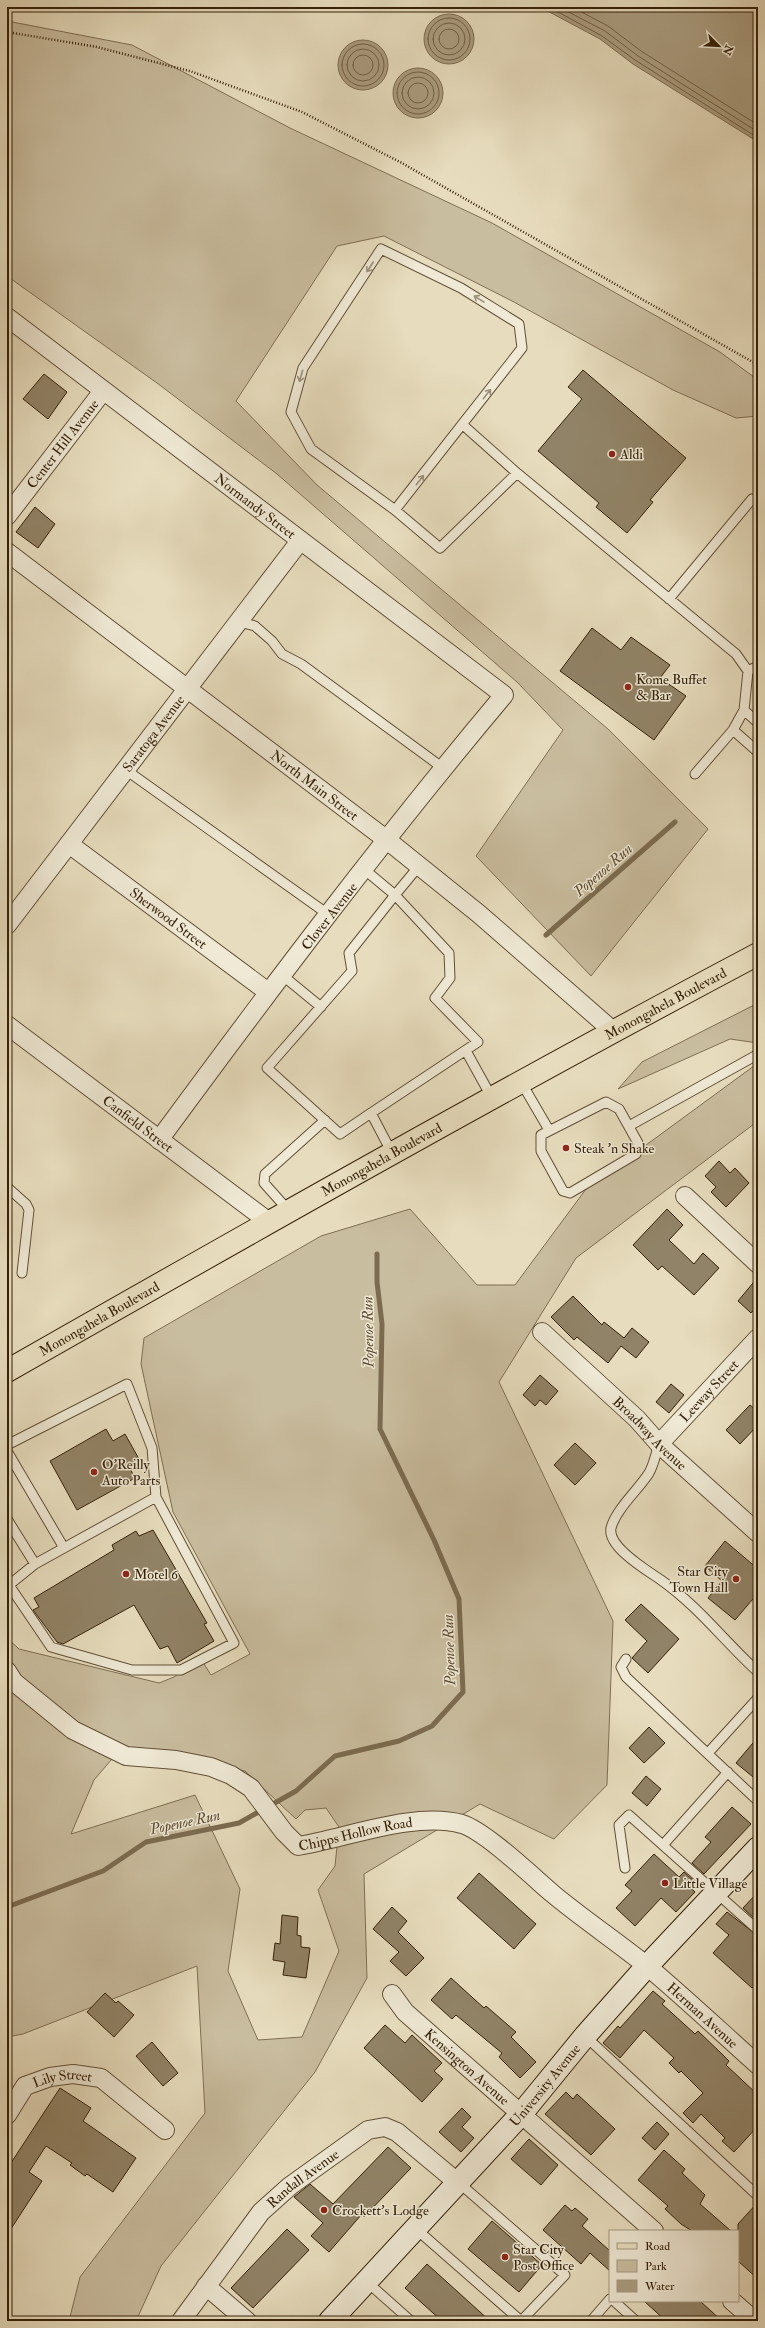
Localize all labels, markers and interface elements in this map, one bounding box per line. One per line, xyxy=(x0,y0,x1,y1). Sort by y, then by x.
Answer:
north arrow xyxy=(699,26,739,66)
text: N xyxy=(719,42,736,58)
one-way arrow xyxy=(366,261,374,272)
one-way arrow xyxy=(473,294,485,302)
one-way arrow xyxy=(297,370,304,383)
one-way arrow xyxy=(483,389,491,400)
street label: Center Hill Avenue xyxy=(23,396,102,492)
place label: Aldi xyxy=(619,446,643,463)
marker: Aldi xyxy=(607,449,617,459)
street label: Normandy Street xyxy=(211,470,299,543)
one-way arrow xyxy=(415,474,424,485)
place label: Kome Buffet & Bar xyxy=(636,671,707,704)
marker: Kome Buffet & Bar xyxy=(623,682,633,692)
street label: Saratoga Avenue xyxy=(119,692,188,775)
street label: North Main Street xyxy=(267,747,362,825)
water label: Popenoe Run xyxy=(569,840,637,902)
street label: Clover Avenue xyxy=(298,879,361,953)
street label: Sherwood Street xyxy=(126,884,211,953)
street label: Monongahela Boulevard xyxy=(602,964,729,1044)
street label: Canfield Street xyxy=(99,1092,177,1156)
street label: Monongahela Boulevard xyxy=(318,1119,445,1200)
place label: Steak 'n Shake xyxy=(574,1140,654,1157)
marker: Steak 'n Shake xyxy=(561,1143,571,1153)
street label: Monongahela Boulevard xyxy=(36,1278,163,1360)
water label: Popenoe Run xyxy=(358,1296,379,1369)
street label: Leeway Street xyxy=(676,1356,743,1426)
street label: Broadway Avenue xyxy=(609,1393,690,1474)
place label: O'Reilly Auto Parts xyxy=(101,1456,161,1489)
marker: O'Reilly Auto Parts xyxy=(89,1467,99,1477)
place label: Star City Town Hall xyxy=(670,1563,729,1596)
place label: Motel 6 xyxy=(134,1566,179,1583)
marker: Motel 6 xyxy=(121,1569,131,1579)
marker: Star City Town Hall xyxy=(731,1574,741,1584)
water label: Popenoe Run xyxy=(439,1614,460,1687)
water label: Popenoe Run xyxy=(147,1806,222,1839)
street label: Chipps Hollow Road xyxy=(297,1814,413,1855)
place label: Little Village xyxy=(673,1875,748,1892)
marker: Little Village xyxy=(660,1878,670,1888)
street label: Herman Avenue xyxy=(663,1979,741,2052)
street label: Kensington Avenue xyxy=(421,2025,513,2109)
street label: University Avenue xyxy=(506,2041,584,2130)
street label: Lily Street xyxy=(30,2066,94,2092)
street label: Randall Avenue xyxy=(264,2146,342,2212)
place label: Crockett's Lodge xyxy=(332,2202,429,2219)
marker: Crockett's Lodge xyxy=(319,2205,329,2215)
legend xyxy=(609,2230,739,2302)
text: Road xyxy=(645,2239,670,2254)
place label: Star City Post Office xyxy=(513,2241,574,2274)
marker: Star City Post Office xyxy=(500,2252,510,2262)
text: Park xyxy=(645,2259,667,2274)
text: Water xyxy=(644,2279,675,2294)

